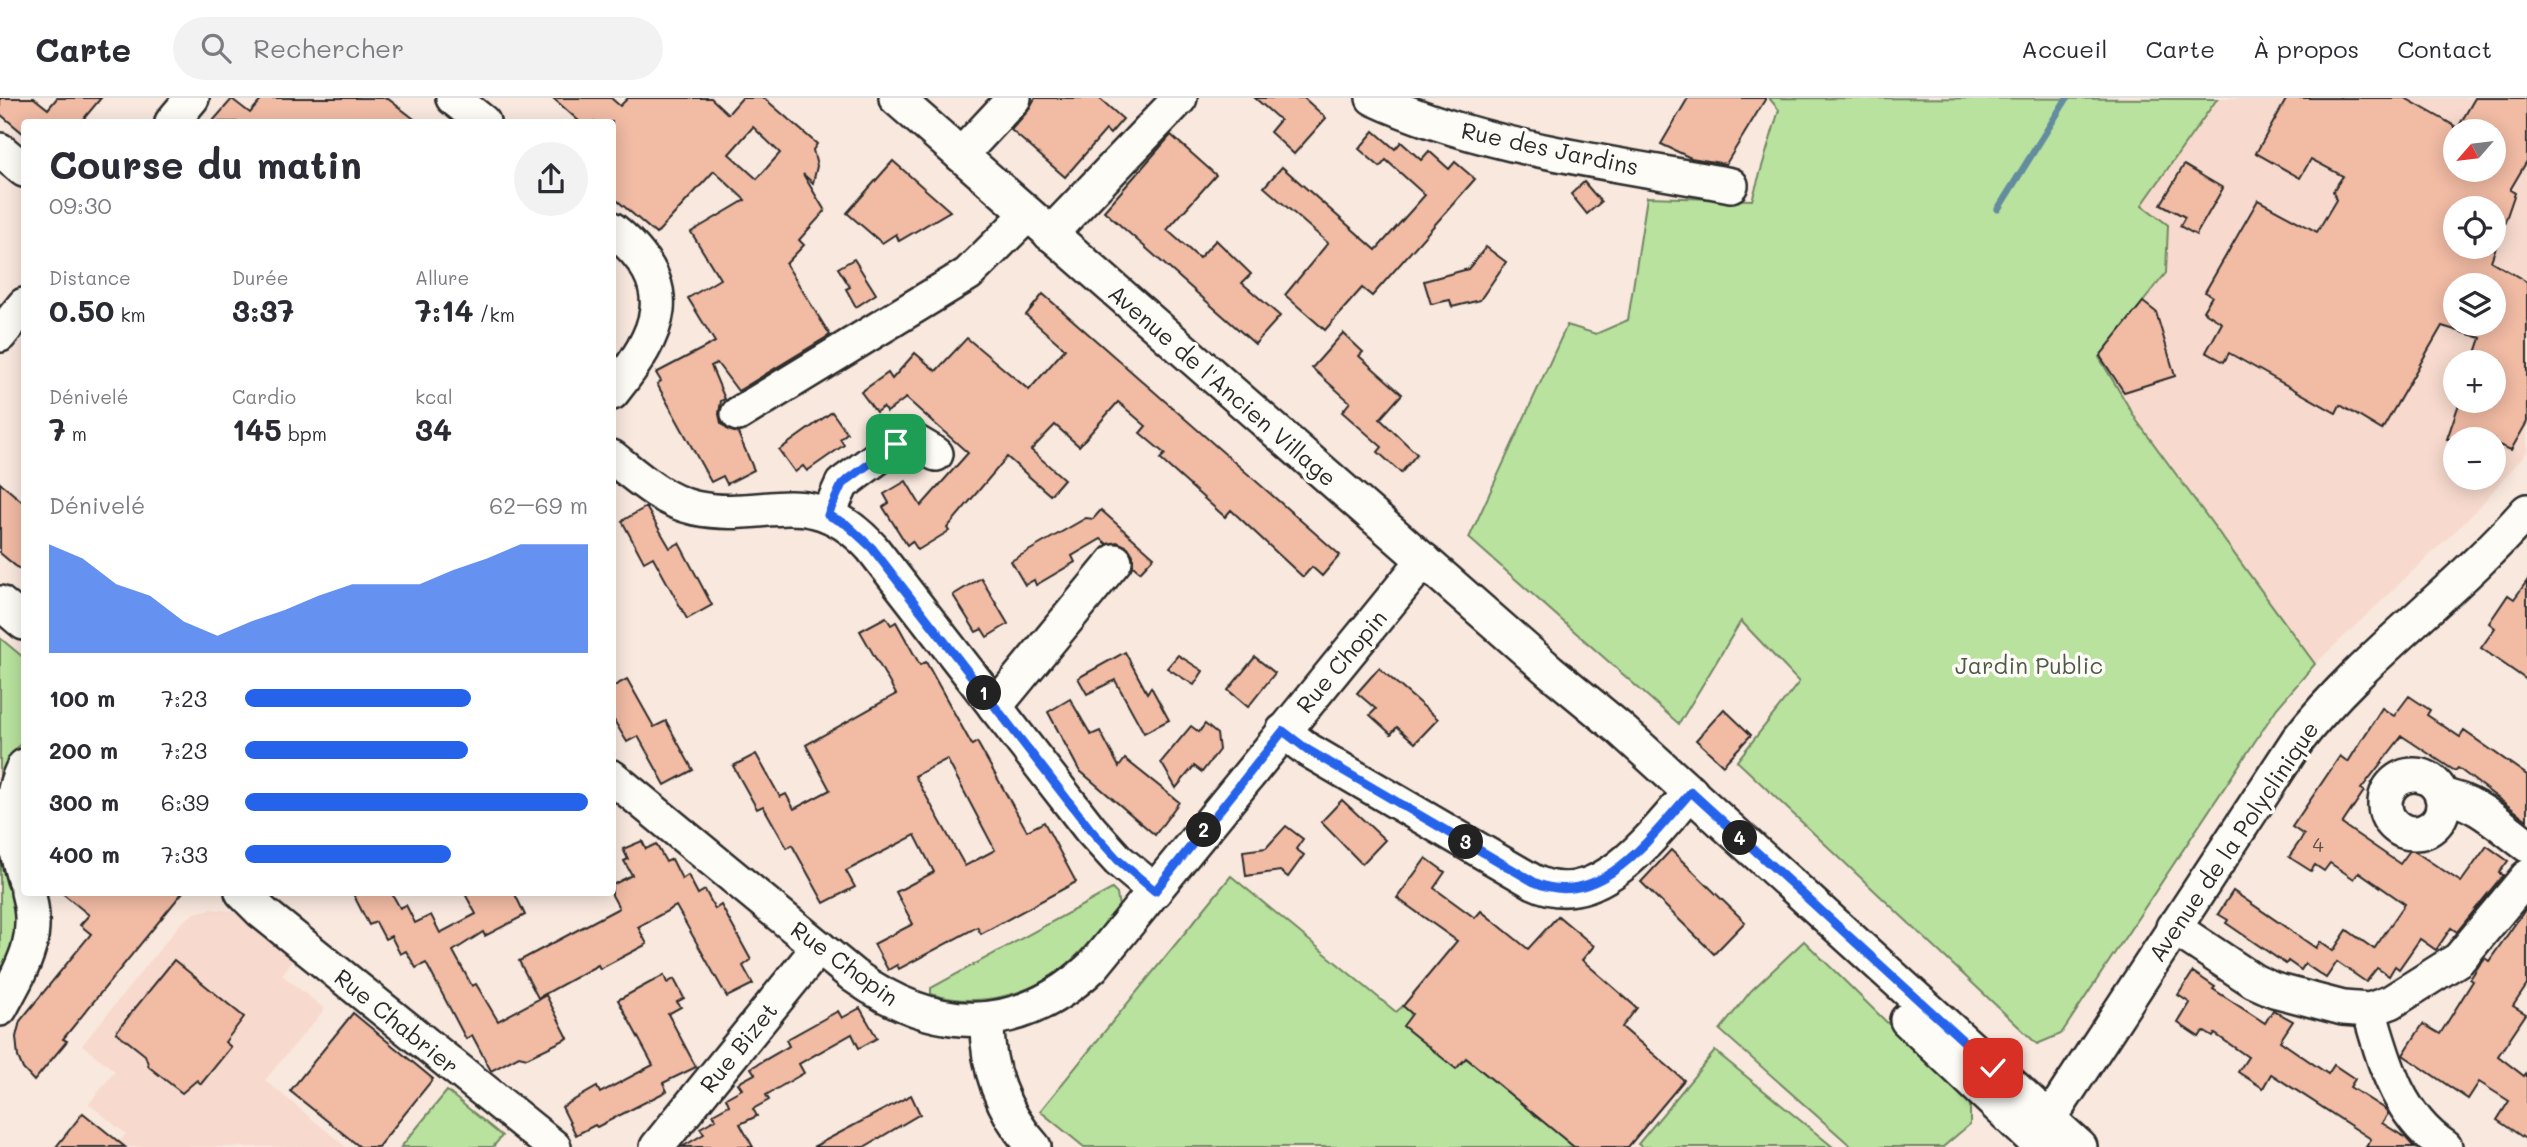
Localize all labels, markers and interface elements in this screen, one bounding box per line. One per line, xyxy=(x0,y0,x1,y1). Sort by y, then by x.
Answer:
search box xyxy=(173,17,663,80)
text: Carte xyxy=(35,27,131,70)
icon: search xyxy=(197,29,235,67)
text: Rechercher xyxy=(253,31,404,65)
text: Accueil xyxy=(2021,33,2107,64)
text: Carte xyxy=(2145,33,2215,64)
text: À propos xyxy=(2253,33,2359,64)
text: Contact xyxy=(2397,33,2492,64)
street label: Rue des Jardins xyxy=(1459,115,1641,181)
north arrow xyxy=(2443,119,2506,182)
map controls xyxy=(2443,119,2506,490)
text: Course du matin xyxy=(49,139,362,189)
button: share xyxy=(514,142,588,216)
text: 09:30 xyxy=(49,190,112,220)
button: locate xyxy=(2443,196,2506,259)
text: Distance xyxy=(49,265,131,290)
text: Durée xyxy=(232,265,289,290)
text: Allure xyxy=(415,265,469,290)
button: layers xyxy=(2443,273,2506,336)
street label: Avenue de l'Ancien Village xyxy=(1103,278,1343,492)
text: 0.50 xyxy=(49,290,114,330)
text: 3:37 xyxy=(232,290,294,330)
text: 7:14 xyxy=(415,290,474,330)
text: km xyxy=(114,302,146,327)
text: /km xyxy=(474,302,515,327)
button: + xyxy=(2443,350,2506,413)
text: Dénivelé xyxy=(49,384,129,409)
text: Cardio xyxy=(232,384,296,409)
text: kcal xyxy=(415,384,453,409)
text: 7 xyxy=(49,409,66,449)
text: 145 xyxy=(232,409,282,449)
text: 34 xyxy=(415,409,452,449)
pin xyxy=(866,414,926,474)
text: m xyxy=(66,421,87,446)
text: bpm xyxy=(282,421,327,446)
icon: arrive xyxy=(877,425,915,463)
button: − xyxy=(2443,427,2506,490)
text: Dénivelé xyxy=(49,490,145,520)
text: 62–69 m xyxy=(489,490,588,520)
street label: Rue Chopin xyxy=(1289,603,1393,719)
park label: Jardin Public xyxy=(1955,650,2103,680)
pin: 1 xyxy=(967,676,1002,710)
text: 1 xyxy=(979,680,988,705)
text: 100 m xyxy=(49,683,115,713)
text: 7:23 xyxy=(161,683,207,713)
street label: Avenue de la Polyclinique xyxy=(2141,715,2325,967)
text: 200 m xyxy=(49,735,118,765)
text: 7:23 xyxy=(161,735,207,765)
text: 300 m xyxy=(49,787,119,817)
text: 6:39 xyxy=(161,787,209,817)
pin: 2 xyxy=(1186,812,1222,848)
text: 2 xyxy=(1198,817,1209,842)
pin: 4 xyxy=(1722,820,1758,856)
pin: 3 xyxy=(1448,824,1484,860)
text: 4 xyxy=(1733,825,1746,850)
text: 3 xyxy=(1460,829,1471,854)
house number: 4 xyxy=(2312,832,2324,857)
text: 400 m xyxy=(49,839,120,869)
text: 7:33 xyxy=(161,839,208,869)
street label: Rue Chopin xyxy=(785,914,905,1012)
street label: Rue Chabrier xyxy=(329,962,465,1080)
street label: Rue Bizet xyxy=(693,996,783,1098)
pin xyxy=(1963,1038,2023,1098)
icon: check xyxy=(1974,1049,2012,1087)

